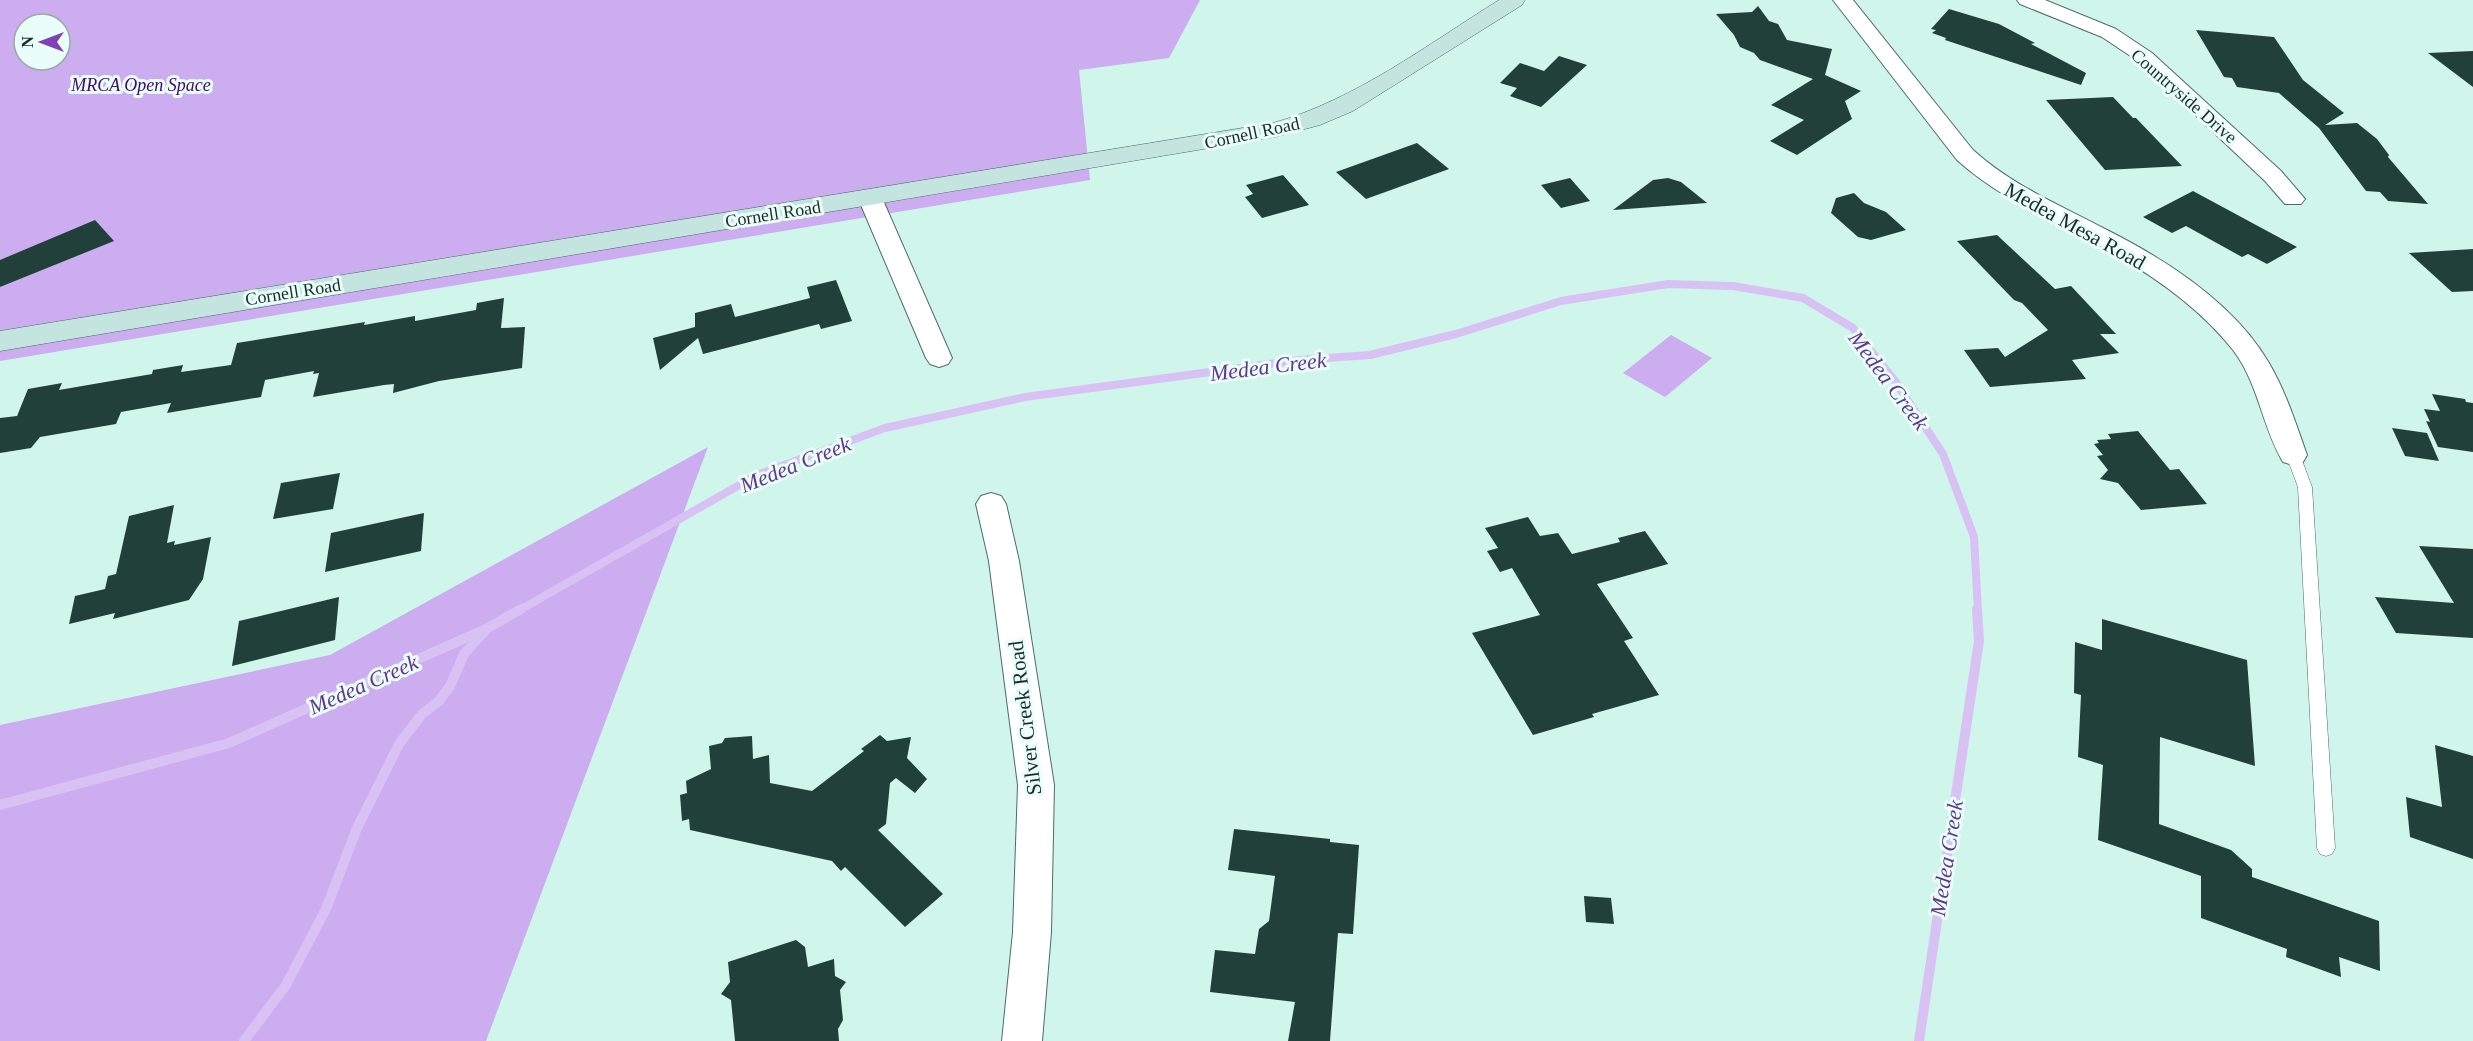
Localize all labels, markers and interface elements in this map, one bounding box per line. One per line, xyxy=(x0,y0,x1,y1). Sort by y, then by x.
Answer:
north arrow xyxy=(12,12,72,72)
text: N xyxy=(19,36,36,48)
street label: Countryside Drive xyxy=(2127,45,2241,147)
park label: MRCA Open Space xyxy=(70,75,211,95)
street label: Cornell Road xyxy=(1203,113,1301,153)
street label: Medea Mesa Road xyxy=(2000,177,2150,275)
street label: Cornell Road xyxy=(724,197,822,231)
street label: Cornell Road xyxy=(244,275,342,309)
water label: Medea Creek xyxy=(1843,325,1935,436)
water label: Medea Creek xyxy=(1207,347,1329,386)
water label: Medea Creek xyxy=(735,430,855,498)
street label: Silver Creek Road xyxy=(1004,639,1046,796)
water label: Medea Creek xyxy=(304,649,423,720)
water label: Medea Creek xyxy=(1925,797,1968,919)

